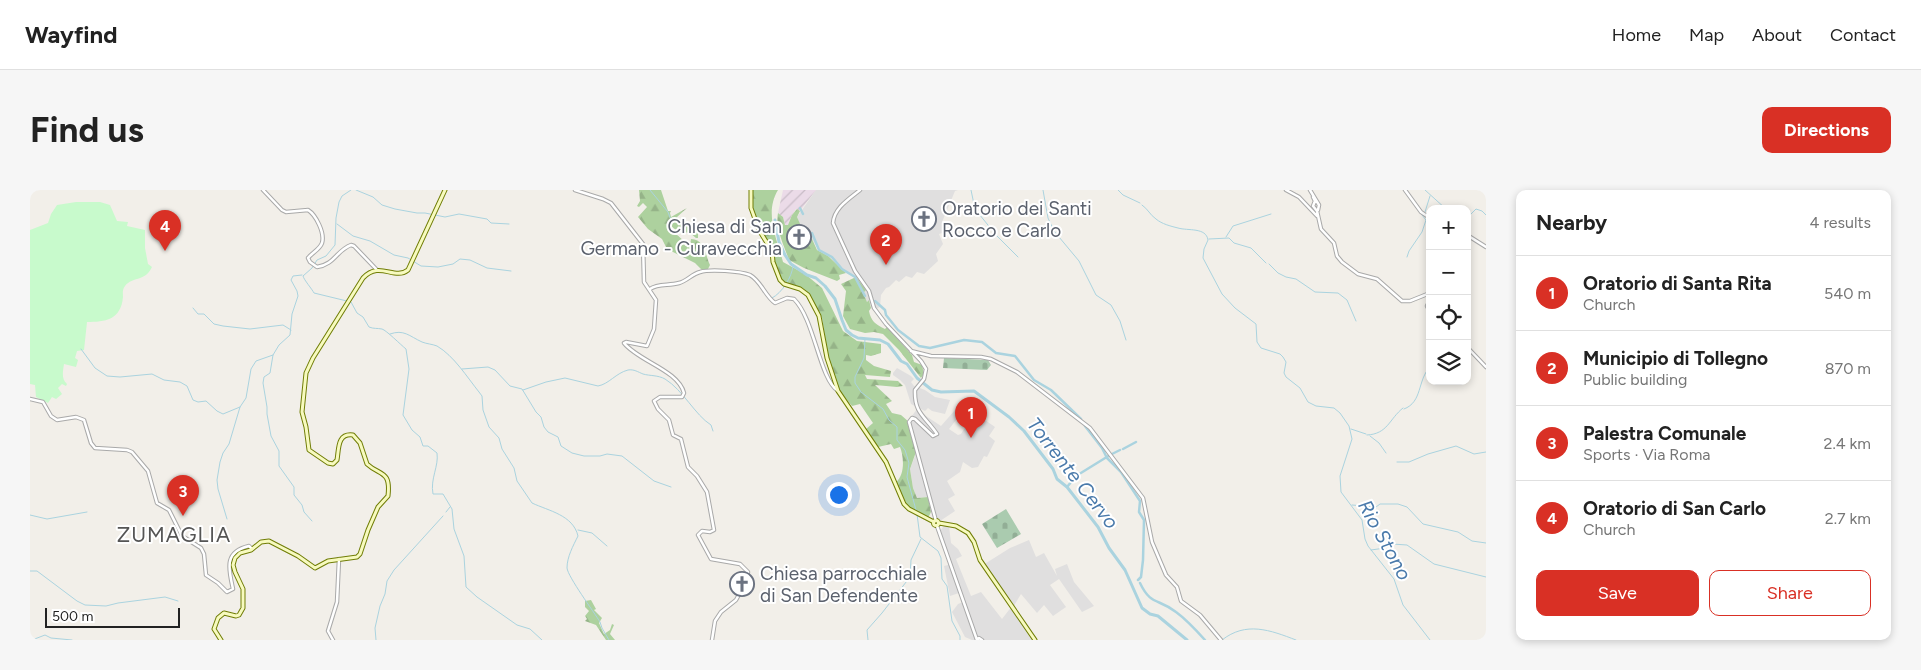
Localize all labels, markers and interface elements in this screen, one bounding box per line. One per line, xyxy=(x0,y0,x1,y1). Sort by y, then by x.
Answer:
text: Wayfind xyxy=(25,20,118,49)
text: Home xyxy=(1612,24,1661,46)
text: Map xyxy=(1689,24,1724,46)
text: About xyxy=(1752,24,1802,46)
text: Contact xyxy=(1830,24,1896,46)
button: Directions xyxy=(1762,107,1891,153)
text: Find us xyxy=(30,109,144,151)
place label: Oratorio dei Santi Rocco e Carlo xyxy=(942,197,1092,242)
map controls xyxy=(1426,205,1471,385)
button: + xyxy=(1426,205,1471,250)
church icon: Oratorio dei Santi Rocco e Carlo xyxy=(911,206,937,232)
pin: 4 xyxy=(149,210,181,251)
text: Nearby xyxy=(1536,210,1607,235)
text: 4 results xyxy=(1810,213,1871,232)
place label: Chiesa di San Germano - Curavecchia xyxy=(580,215,782,260)
church icon: Chiesa di San Germano - Curavecchia xyxy=(786,224,812,250)
pin: 2 xyxy=(870,224,902,265)
button: − xyxy=(1426,250,1471,295)
text: Oratorio di Santa Rita xyxy=(1583,272,1772,295)
text: 1 xyxy=(1549,284,1555,303)
text: 540 m xyxy=(1824,284,1871,303)
button: locate xyxy=(1426,295,1471,340)
text: Church xyxy=(1583,295,1635,314)
button: layers xyxy=(1426,340,1471,385)
text: Municipio di Tollegno xyxy=(1583,347,1768,370)
text: 2 xyxy=(1547,359,1557,378)
text: 870 m xyxy=(1825,359,1871,378)
text: Public building xyxy=(1583,370,1687,389)
pin: 1 xyxy=(955,397,987,438)
water label: Torrente Cervo xyxy=(1022,413,1124,534)
text: Palestra Comunale xyxy=(1583,422,1746,445)
text: 3 xyxy=(1548,434,1556,453)
text: 2.4 km xyxy=(1823,434,1871,453)
text: Sports · Via Roma xyxy=(1583,445,1710,464)
pin: 3 xyxy=(167,475,199,516)
your location xyxy=(826,482,852,508)
water label: Rio Stono xyxy=(1353,496,1417,585)
text: Oratorio di San Carlo xyxy=(1583,497,1766,520)
text: 4 xyxy=(1547,509,1557,528)
text: 2.7 km xyxy=(1825,509,1871,528)
text: Church xyxy=(1583,520,1635,539)
district label: ZUMAGLIA xyxy=(117,522,231,547)
place label: Chiesa parrocchiale di San Defendente xyxy=(760,562,927,607)
button: Save xyxy=(1536,570,1699,616)
button: Share xyxy=(1709,570,1871,616)
church icon: Chiesa parrocchiale di San Defendente xyxy=(729,571,755,597)
scale bar xyxy=(45,605,180,628)
text: 500 m xyxy=(52,608,93,625)

